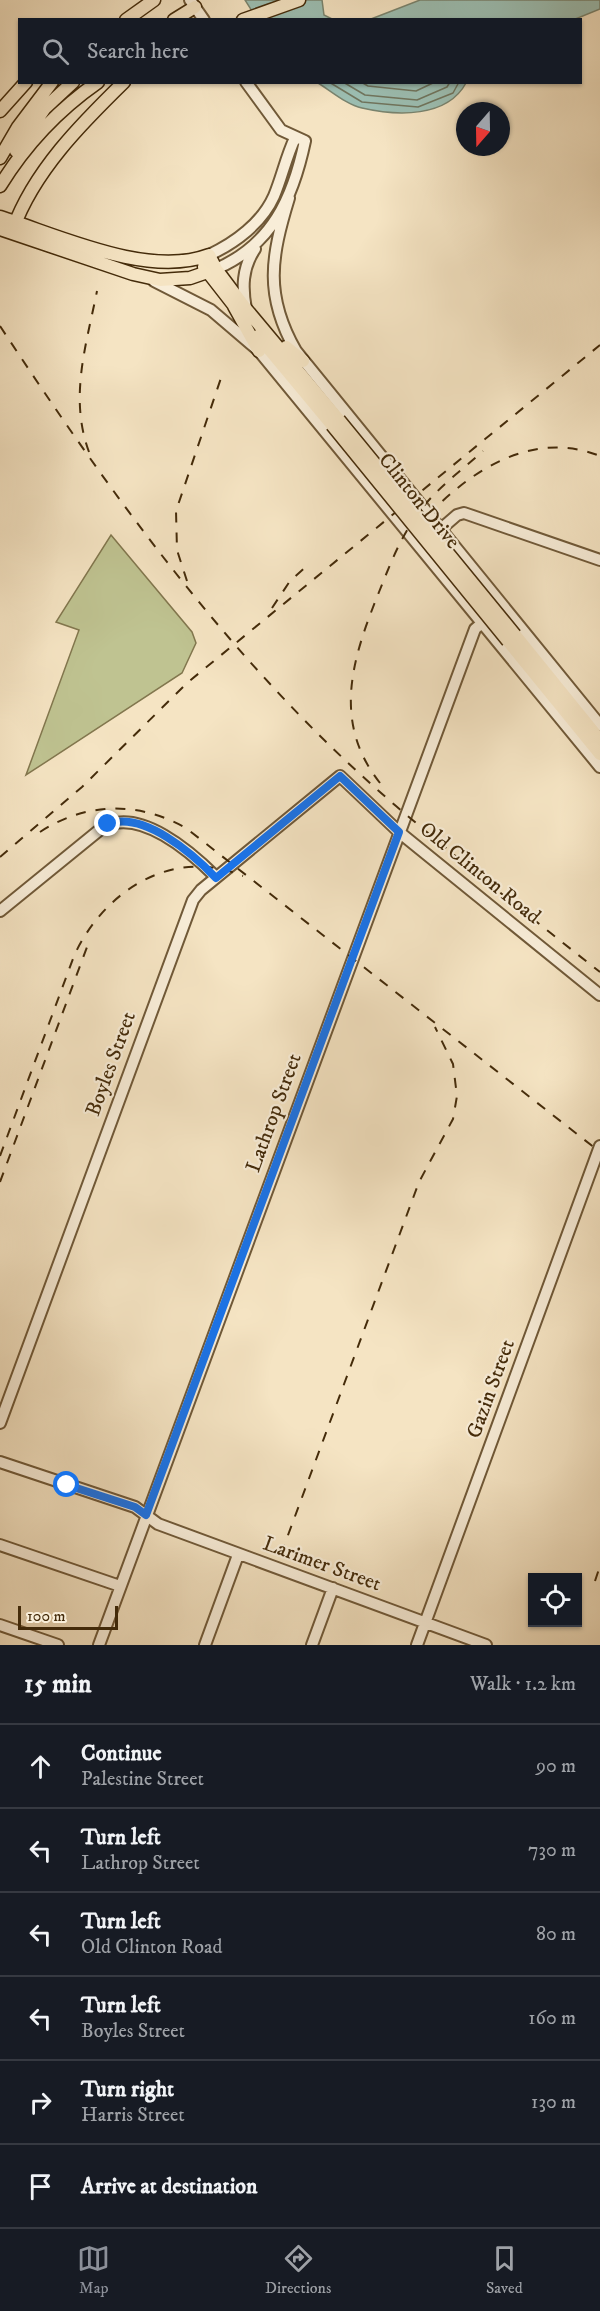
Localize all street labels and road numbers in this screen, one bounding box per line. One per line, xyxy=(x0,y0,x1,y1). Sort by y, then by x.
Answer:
street label: Clinton Drive xyxy=(372,448,466,554)
street label: Old Clinton Road xyxy=(414,816,546,930)
street label: Boyles Street xyxy=(80,1008,142,1120)
street label: Lathrop Street xyxy=(240,1050,308,1176)
street label: Gazin Street xyxy=(461,1336,521,1442)
street label: Larimer Street xyxy=(259,1531,385,1597)

